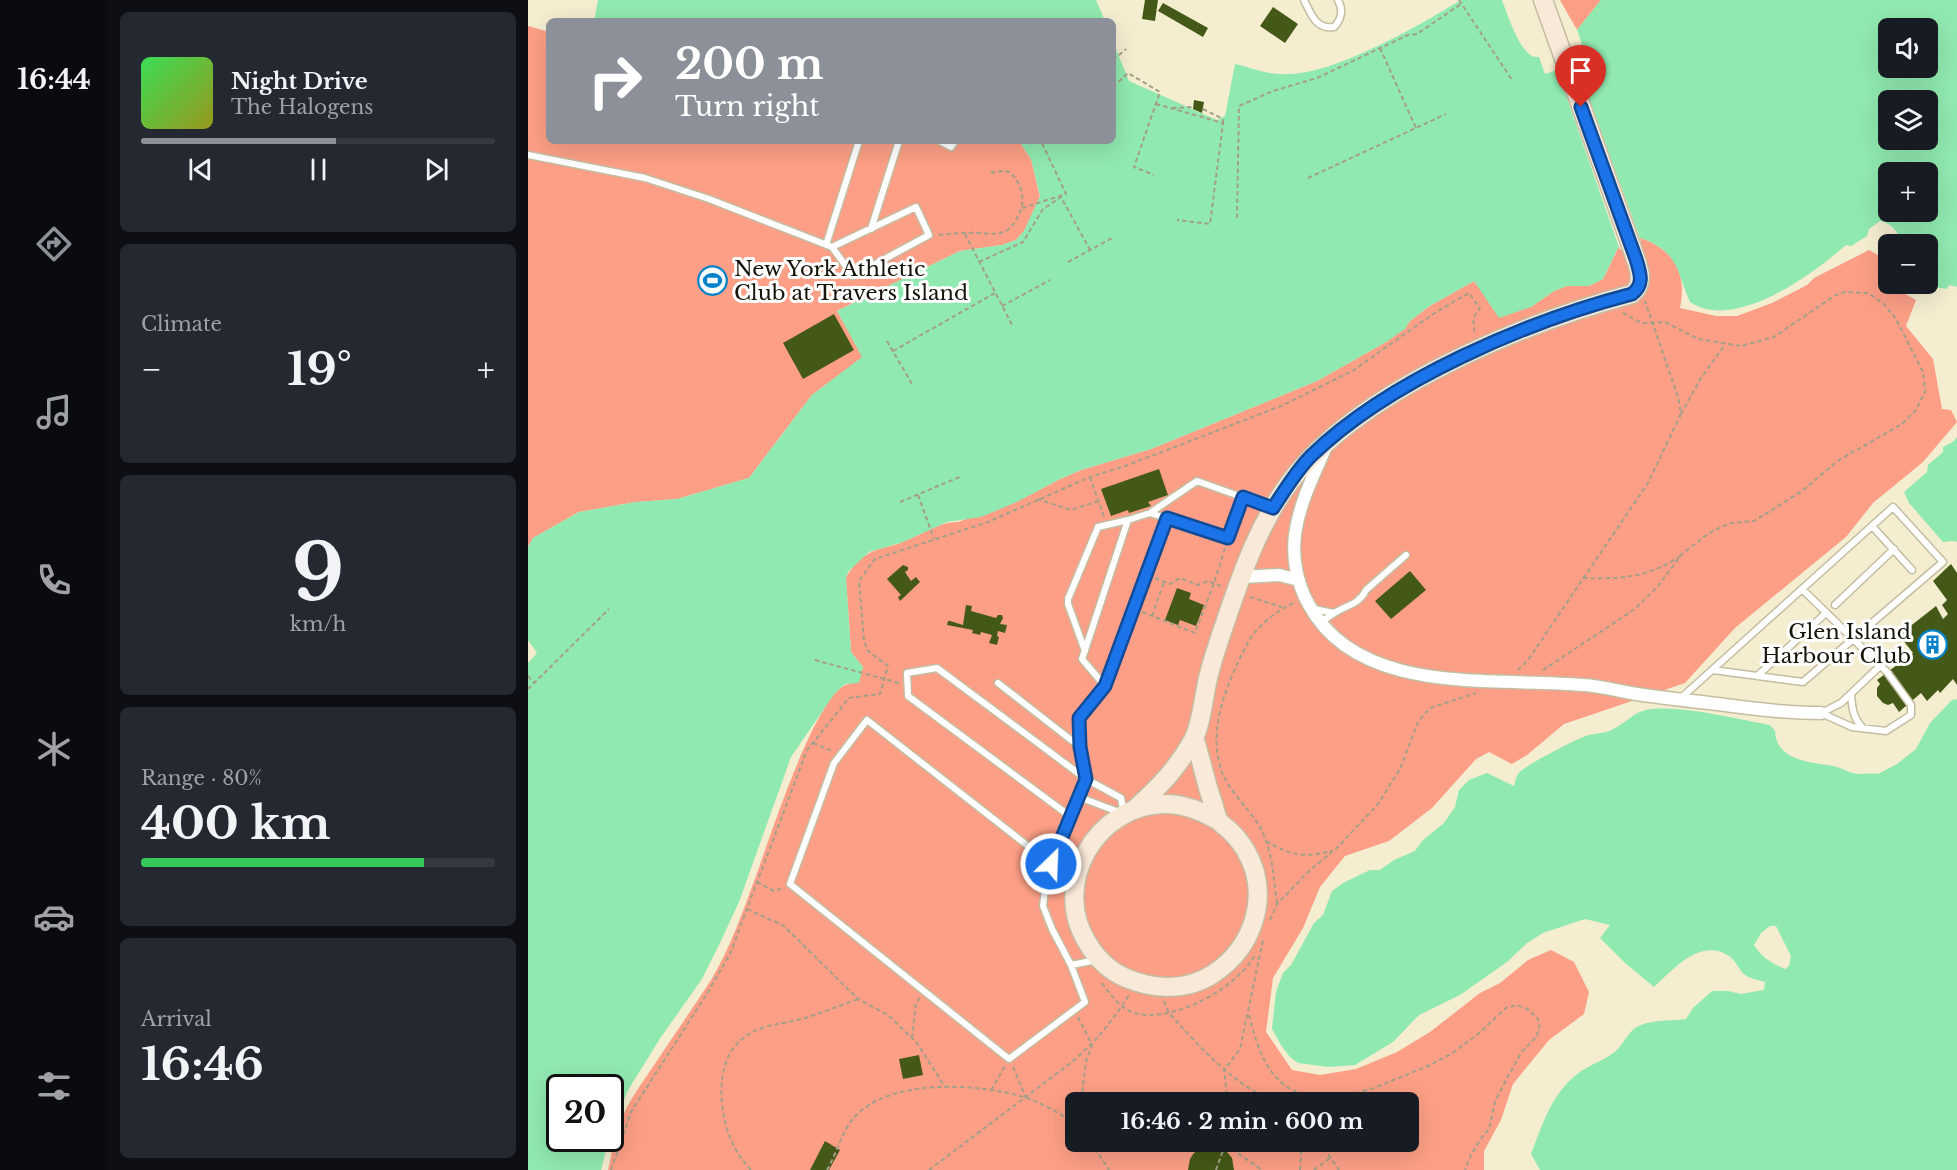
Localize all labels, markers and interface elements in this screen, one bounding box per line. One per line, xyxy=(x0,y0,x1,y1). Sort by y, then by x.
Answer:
map controls xyxy=(1878,18,1938,294)
button: sound xyxy=(1878,18,1938,78)
text: 200 m xyxy=(675,38,823,90)
icon: right xyxy=(576,42,654,120)
pin xyxy=(1555,45,1606,107)
icon: arrive xyxy=(1564,54,1597,87)
text: 16:44 xyxy=(17,63,91,96)
text: Night Drive xyxy=(231,68,368,95)
text: Turn right xyxy=(675,90,819,123)
button: layers xyxy=(1878,90,1938,150)
text: The Halogens xyxy=(231,95,373,119)
icon: previous xyxy=(184,153,217,186)
icon: pause xyxy=(302,153,335,186)
icon: next xyxy=(420,153,453,186)
button: + xyxy=(1878,162,1938,222)
icon: directions xyxy=(33,223,75,265)
button: − xyxy=(1878,234,1938,294)
place label: New York Athletic Club at Travers Island xyxy=(734,256,968,306)
sports icon: New York Athletic Club at Travers Island xyxy=(697,265,729,297)
text: Climate xyxy=(141,312,222,336)
text: 19° xyxy=(287,341,352,397)
text: − xyxy=(141,349,162,390)
text: + xyxy=(477,349,495,390)
icon: music xyxy=(33,391,75,433)
text: 9 xyxy=(292,524,344,621)
icon: phone xyxy=(33,559,75,601)
text: km/h xyxy=(290,612,346,636)
place label: Glen Island Harbour Club xyxy=(1761,619,1911,669)
building icon: Glen Island Harbour Club xyxy=(1916,628,1948,660)
icon: climate xyxy=(33,728,75,770)
text: Range · 80% xyxy=(141,766,262,790)
text: 400 km xyxy=(141,795,330,851)
position arrow xyxy=(1019,832,1083,896)
icon: car xyxy=(33,896,75,938)
text: Arrival xyxy=(141,1007,212,1031)
text: 16:46 xyxy=(141,1036,264,1092)
icon: filters xyxy=(33,1065,75,1107)
speed limit sign: 20 xyxy=(546,1074,624,1152)
text: 16:46 · 2 min · 600 m xyxy=(1121,1108,1363,1135)

